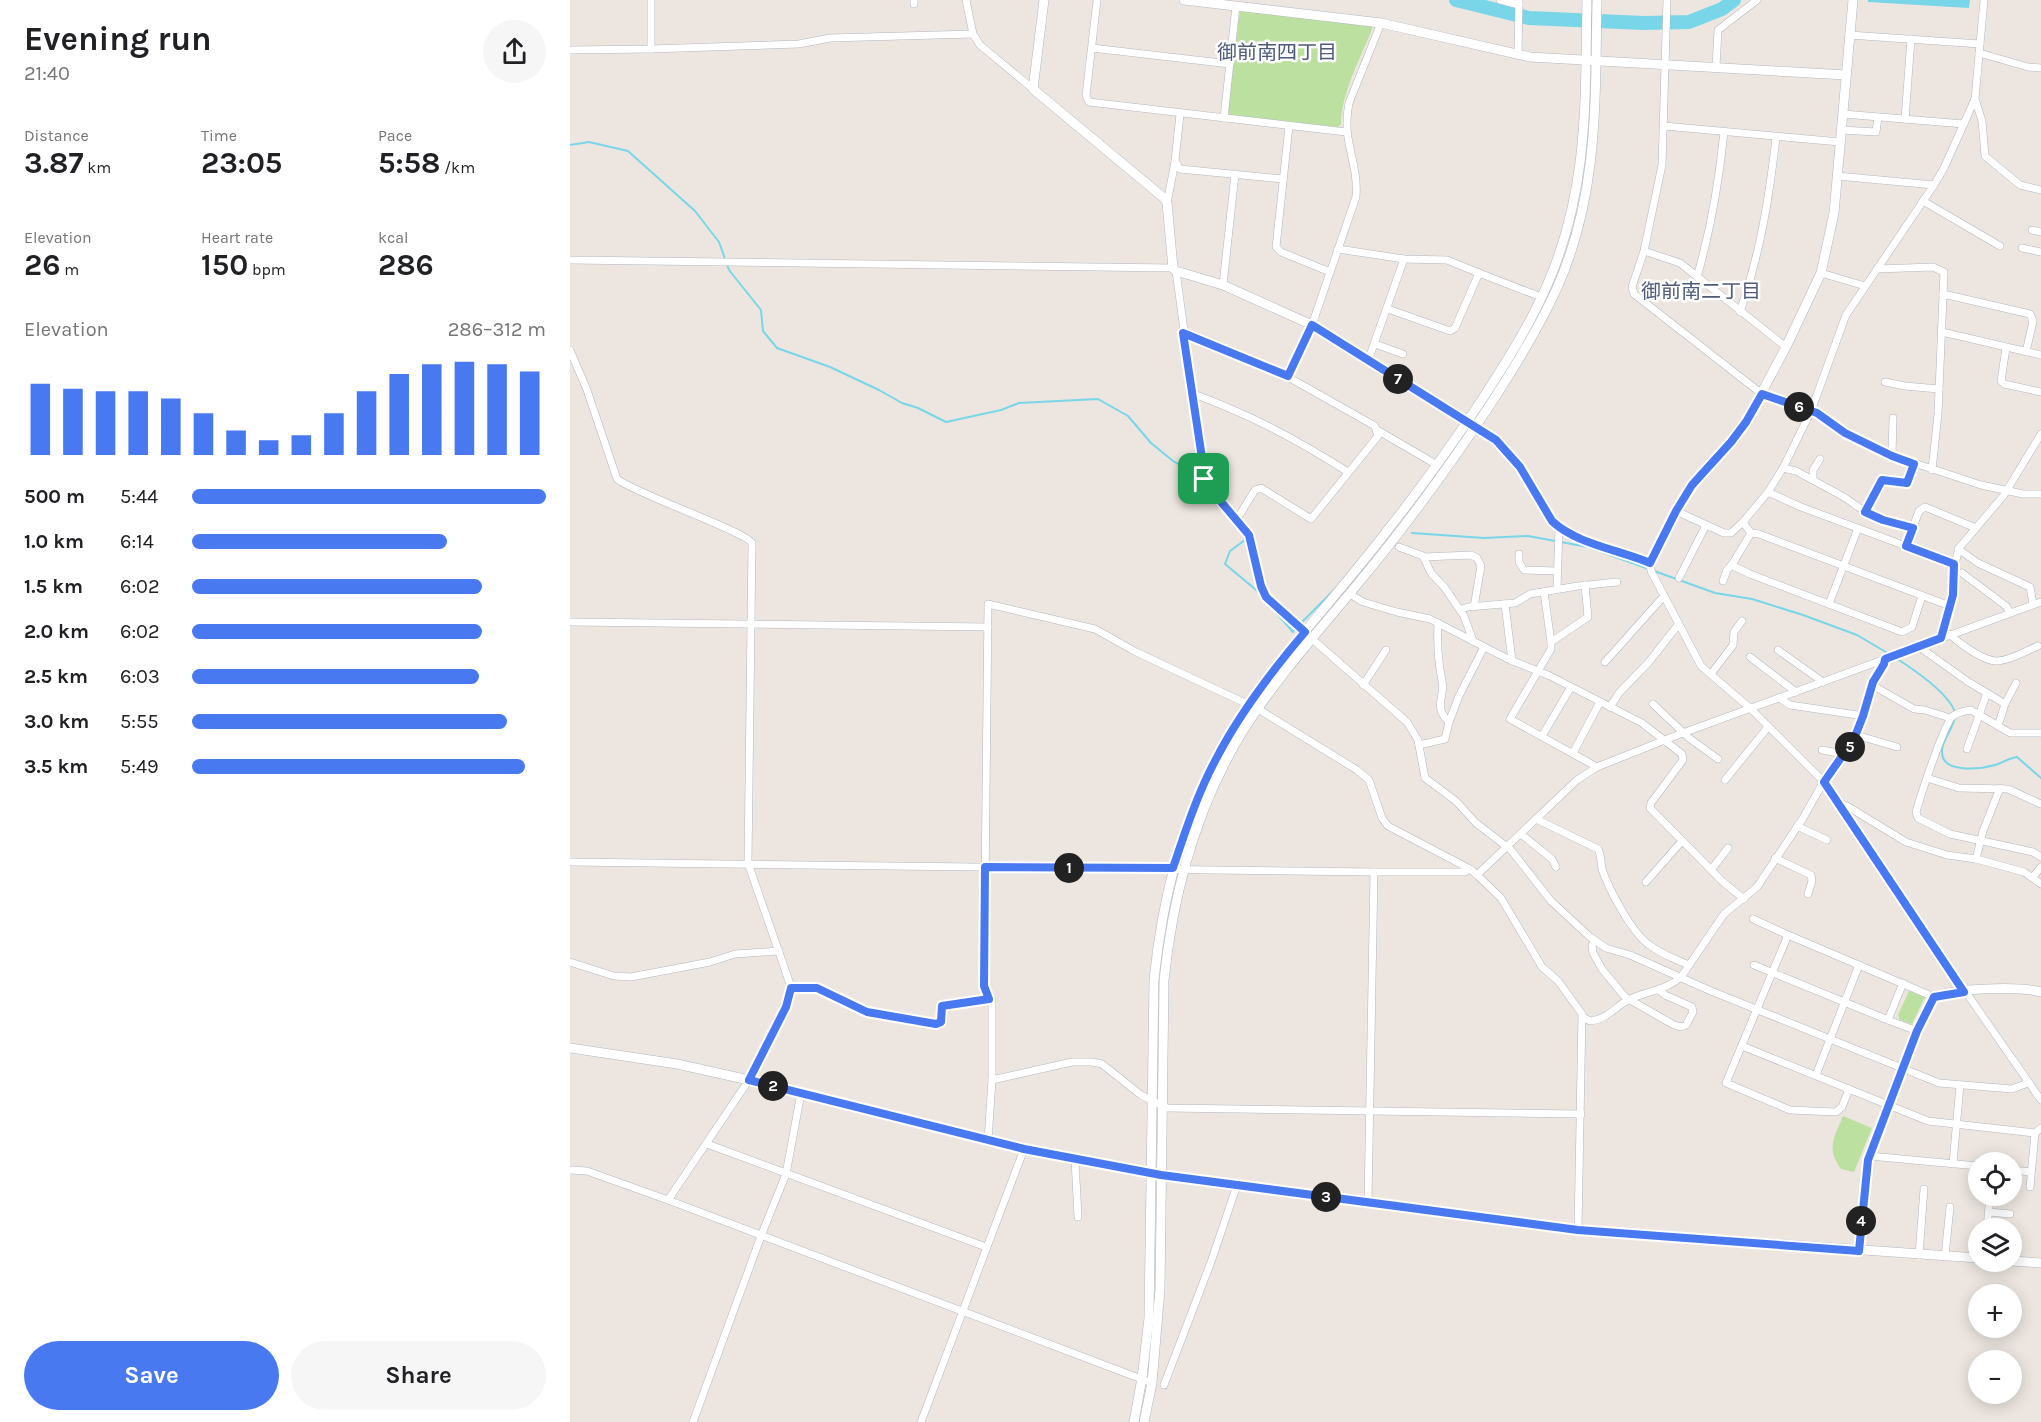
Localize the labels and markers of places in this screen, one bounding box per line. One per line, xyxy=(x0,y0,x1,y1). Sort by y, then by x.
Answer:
pin: 7 xyxy=(1383,364,1413,394)
pin: 6 xyxy=(1784,392,1814,422)
pin xyxy=(1178,453,1229,504)
pin: 5 xyxy=(1835,732,1865,762)
pin: 1 xyxy=(1054,853,1084,883)
pin: 2 xyxy=(758,1071,788,1101)
pin: 3 xyxy=(1311,1182,1341,1212)
pin: 4 xyxy=(1846,1206,1876,1236)

